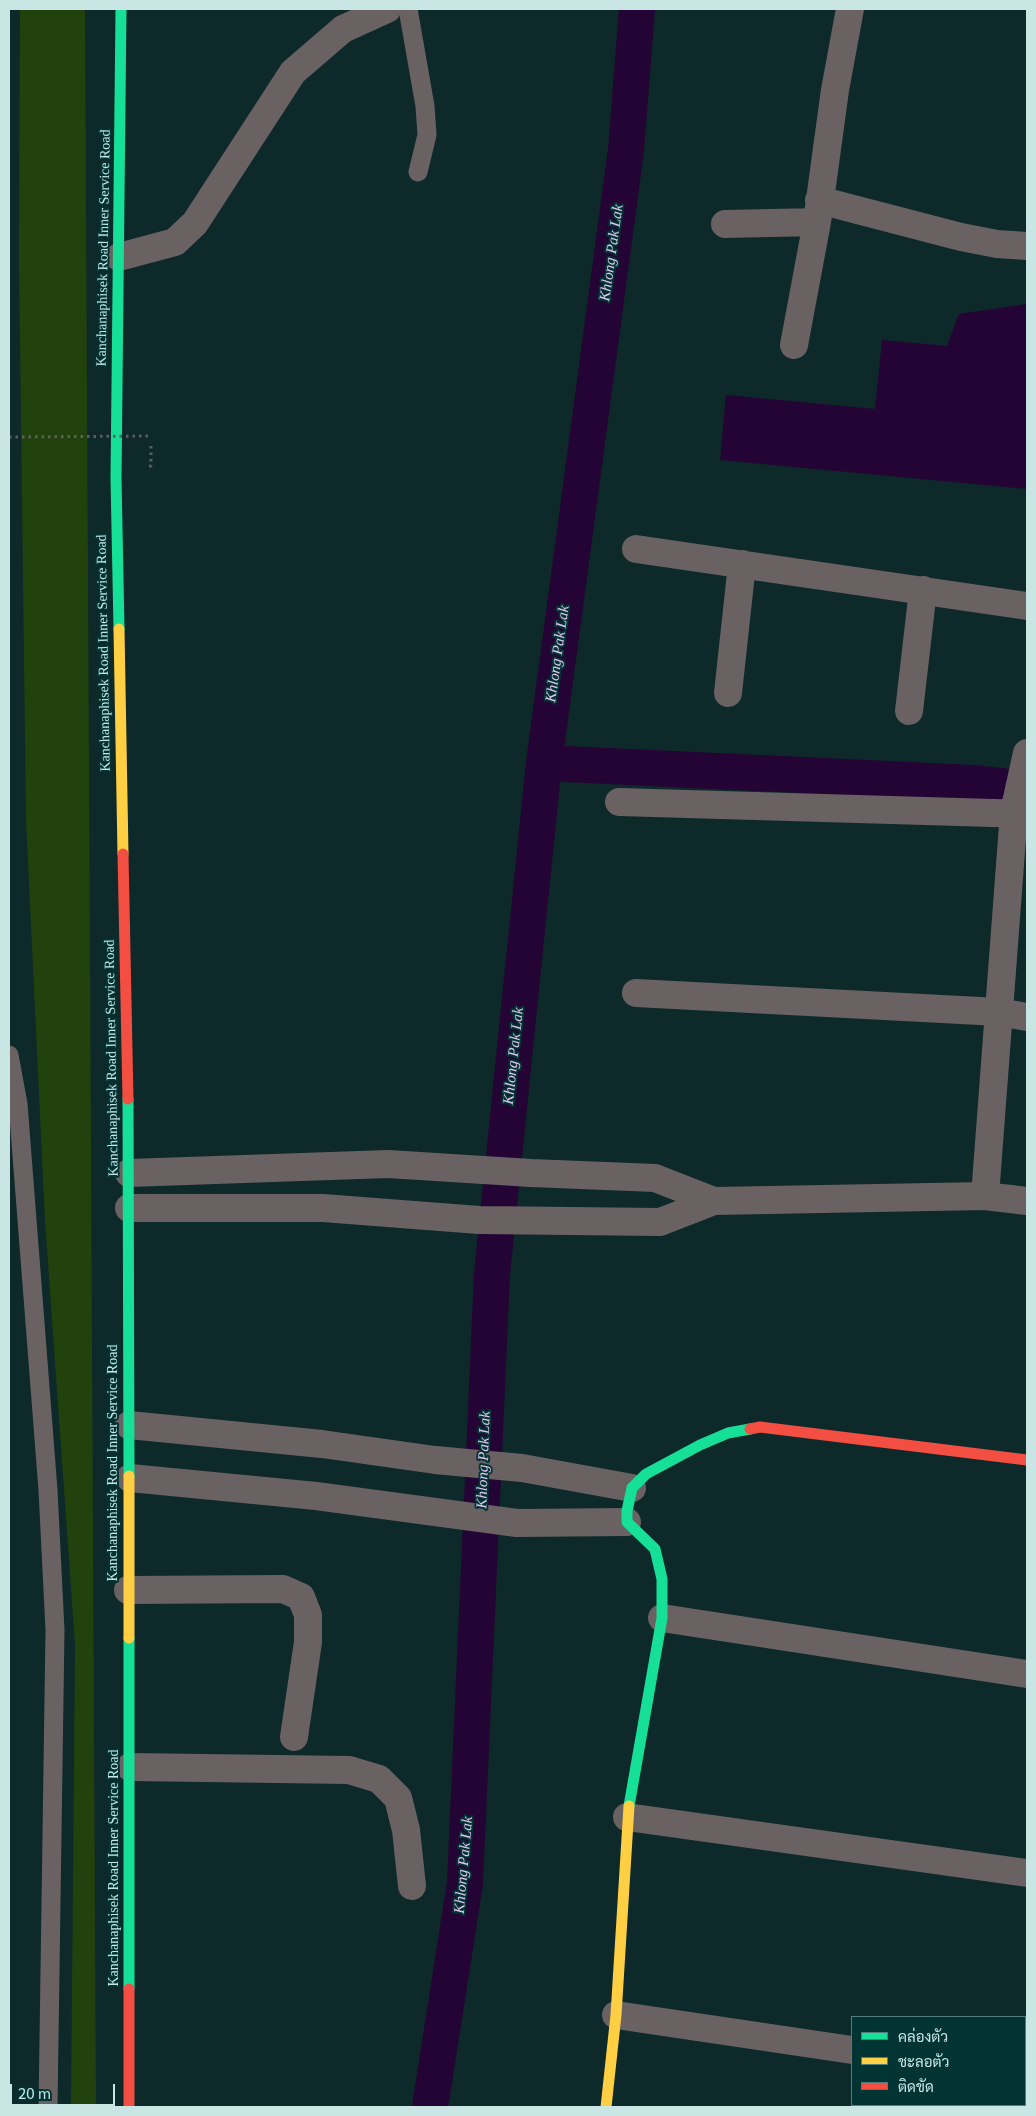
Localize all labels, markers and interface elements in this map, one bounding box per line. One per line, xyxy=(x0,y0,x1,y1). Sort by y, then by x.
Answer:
street label: Kanchanaphisek Road Inner Service Road xyxy=(93,124,115,372)
water label: Khlong Pak Lak xyxy=(596,202,628,304)
street label: Kanchanaphisek Road Inner Service Road xyxy=(93,529,115,777)
water label: Khlong Pak Lak xyxy=(542,603,574,705)
street label: Kanchanaphisek Road Inner Service Road xyxy=(101,934,123,1182)
water label: Khlong Pak Lak xyxy=(500,1005,528,1107)
street label: Kanchanaphisek Road Inner Service Road xyxy=(105,1339,121,1587)
water label: Khlong Pak Lak xyxy=(473,1410,495,1510)
street label: Kanchanaphisek Road Inner Service Road xyxy=(106,1744,122,1992)
water label: Khlong Pak Lak xyxy=(451,1814,477,1916)
legend xyxy=(851,2016,1026,2106)
text: คล่องตัว xyxy=(898,2026,948,2045)
text: ชะลอตัว xyxy=(898,2051,949,2070)
scale bar xyxy=(12,2074,118,2106)
text: ติดขัด xyxy=(898,2076,934,2095)
text: 20 m xyxy=(18,2083,51,2102)

